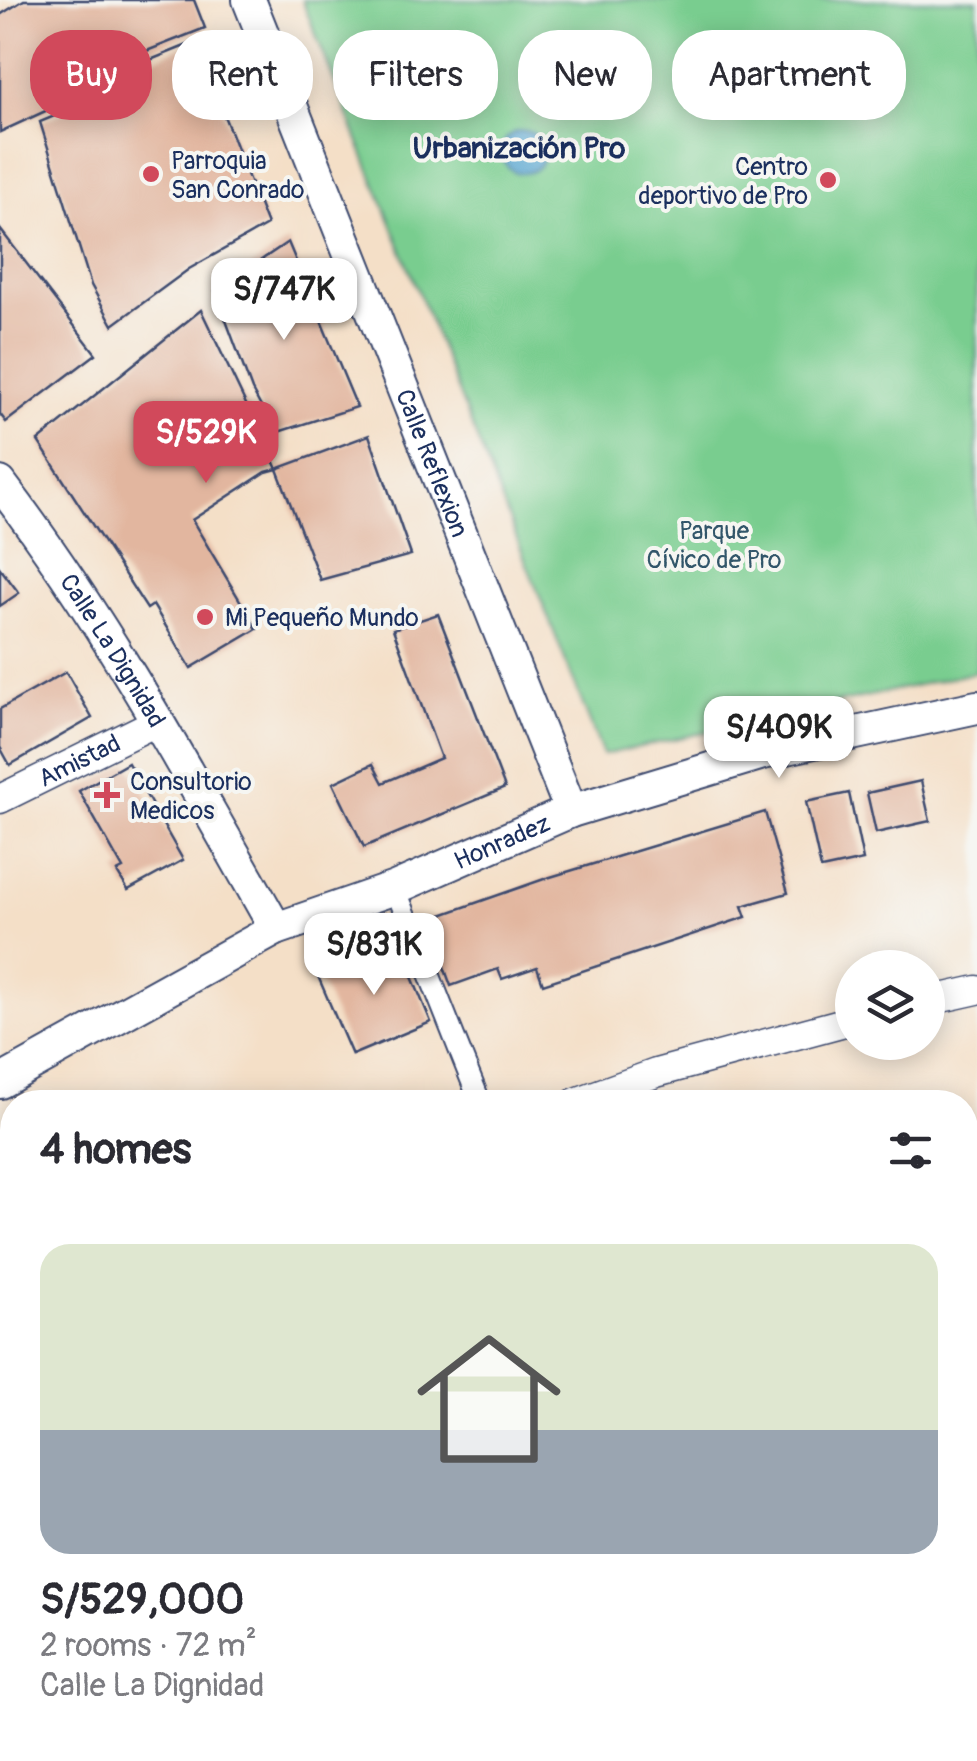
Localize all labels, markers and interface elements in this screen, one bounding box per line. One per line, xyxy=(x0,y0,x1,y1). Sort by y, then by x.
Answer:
chip: Buy xyxy=(30,30,152,120)
chip: Rent xyxy=(172,30,313,120)
chip: Filters xyxy=(333,30,498,120)
chip: New xyxy=(518,30,652,120)
chip: Apartment xyxy=(672,30,906,120)
district label: Urbanización Pro xyxy=(413,130,625,167)
place label: Parroquia San Conrado xyxy=(171,146,305,206)
place label: Centro deportivo de Pro xyxy=(638,152,808,212)
marker: Parroquia San Conrado xyxy=(140,163,162,185)
marker: Centro deportivo de Pro xyxy=(817,169,839,191)
pin: S/747K xyxy=(203,258,365,343)
text: S/747K xyxy=(233,270,335,310)
street label: Calle Reflexion xyxy=(388,385,475,542)
pin: S/529K xyxy=(125,401,287,486)
text: S/529K xyxy=(155,413,257,453)
park label: Parque Cívico de Pro xyxy=(646,516,782,576)
street label: Calle La Dignidad xyxy=(52,568,172,733)
place label: Mi Pequeño Mundo xyxy=(225,603,419,634)
marker: Mi Pequeño Mundo xyxy=(194,606,216,628)
pin: S/409K xyxy=(698,696,860,781)
text: S/409K xyxy=(726,708,832,748)
street label: Amistad xyxy=(33,728,126,795)
place label: Consultorio Medicos xyxy=(130,767,252,827)
marker: Consultorio Medicos xyxy=(94,782,120,808)
street label: Honradez xyxy=(450,808,555,877)
pin: S/831K xyxy=(293,913,455,998)
text: S/831K xyxy=(326,925,422,965)
map controls xyxy=(835,950,945,1060)
button: layers xyxy=(835,950,945,1060)
icon: filters xyxy=(883,1123,938,1178)
text: 4 homes xyxy=(40,1124,191,1176)
icon: home xyxy=(399,1309,579,1489)
text: S/529,000 xyxy=(40,1574,244,1626)
text: 2 rooms · 72 m² xyxy=(40,1626,257,1666)
text: Calle La Dignidad xyxy=(40,1666,264,1706)

